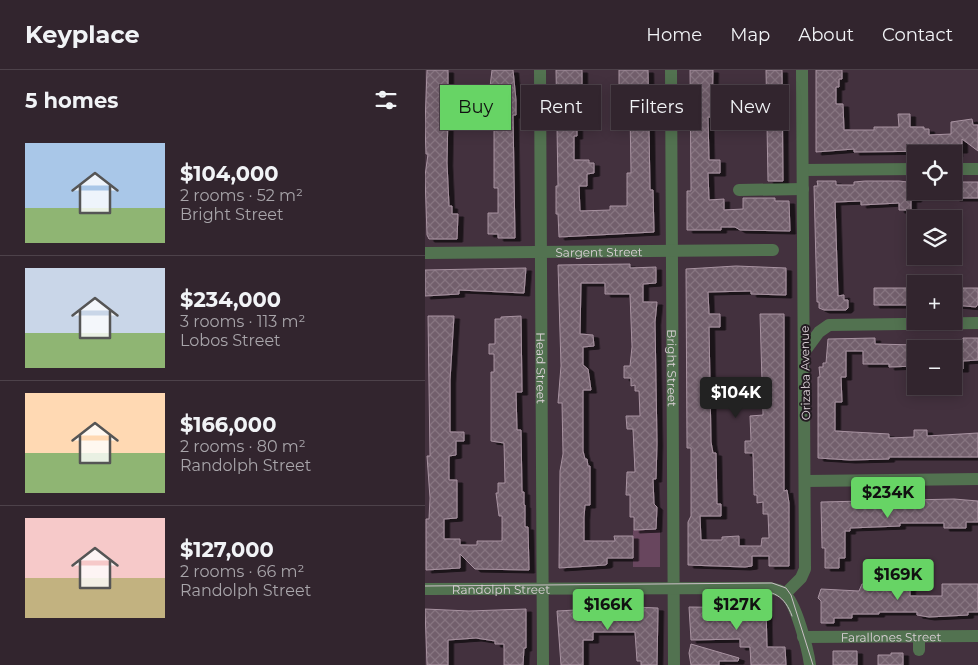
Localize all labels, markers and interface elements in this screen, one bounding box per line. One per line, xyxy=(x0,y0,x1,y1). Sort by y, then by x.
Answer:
text: Keyplace xyxy=(25,20,140,49)
text: Home xyxy=(646,24,702,46)
text: Map xyxy=(730,24,770,46)
text: About xyxy=(798,24,854,46)
text: Contact xyxy=(882,24,953,46)
chip: Buy xyxy=(440,85,511,130)
chip: Rent xyxy=(521,85,601,130)
chip: Filters xyxy=(611,85,701,130)
chip: New xyxy=(711,85,789,130)
icon: filters xyxy=(372,86,400,114)
text: 5 homes xyxy=(25,88,118,113)
map controls xyxy=(907,145,962,395)
button: locate xyxy=(907,145,962,200)
text: $104,000 xyxy=(180,161,279,186)
icon: home xyxy=(65,163,125,223)
text: 2 rooms · 52 m² xyxy=(180,186,303,205)
text: Bright Street xyxy=(180,205,284,224)
button: layers xyxy=(907,210,962,265)
street label: Sargent Street xyxy=(555,244,643,259)
button: + xyxy=(907,275,962,330)
text: $234,000 xyxy=(180,287,281,312)
icon: home xyxy=(65,288,125,348)
text: 3 rooms · 113 m² xyxy=(180,312,305,331)
street label: Orizaba Avenue xyxy=(797,325,813,421)
street label: Bright Street xyxy=(665,329,680,407)
text: Lobos Street xyxy=(180,331,281,350)
street label: Head Street xyxy=(534,332,549,404)
button: − xyxy=(907,340,962,395)
pin: $104K xyxy=(701,376,771,419)
text: $104K xyxy=(711,383,761,402)
text: $166,000 xyxy=(180,412,276,437)
icon: home xyxy=(65,413,125,473)
text: 2 rooms · 80 m² xyxy=(180,437,306,456)
text: Randolph Street xyxy=(180,456,311,475)
pin: $234K xyxy=(853,476,923,519)
text: $234K xyxy=(862,483,914,502)
text: $127,000 xyxy=(180,537,274,562)
icon: home xyxy=(65,538,125,598)
pin: $169K xyxy=(863,558,933,601)
text: 2 rooms · 66 m² xyxy=(180,562,304,581)
text: $169K xyxy=(874,565,922,584)
text: Randolph Street xyxy=(180,581,311,600)
street label: Randolph Street xyxy=(452,581,550,596)
pin: $166K xyxy=(573,588,643,631)
pin: $127K xyxy=(702,588,772,631)
text: $166K xyxy=(584,595,632,614)
text: $127K xyxy=(713,595,761,614)
street label: Farallones Street xyxy=(841,629,941,644)

